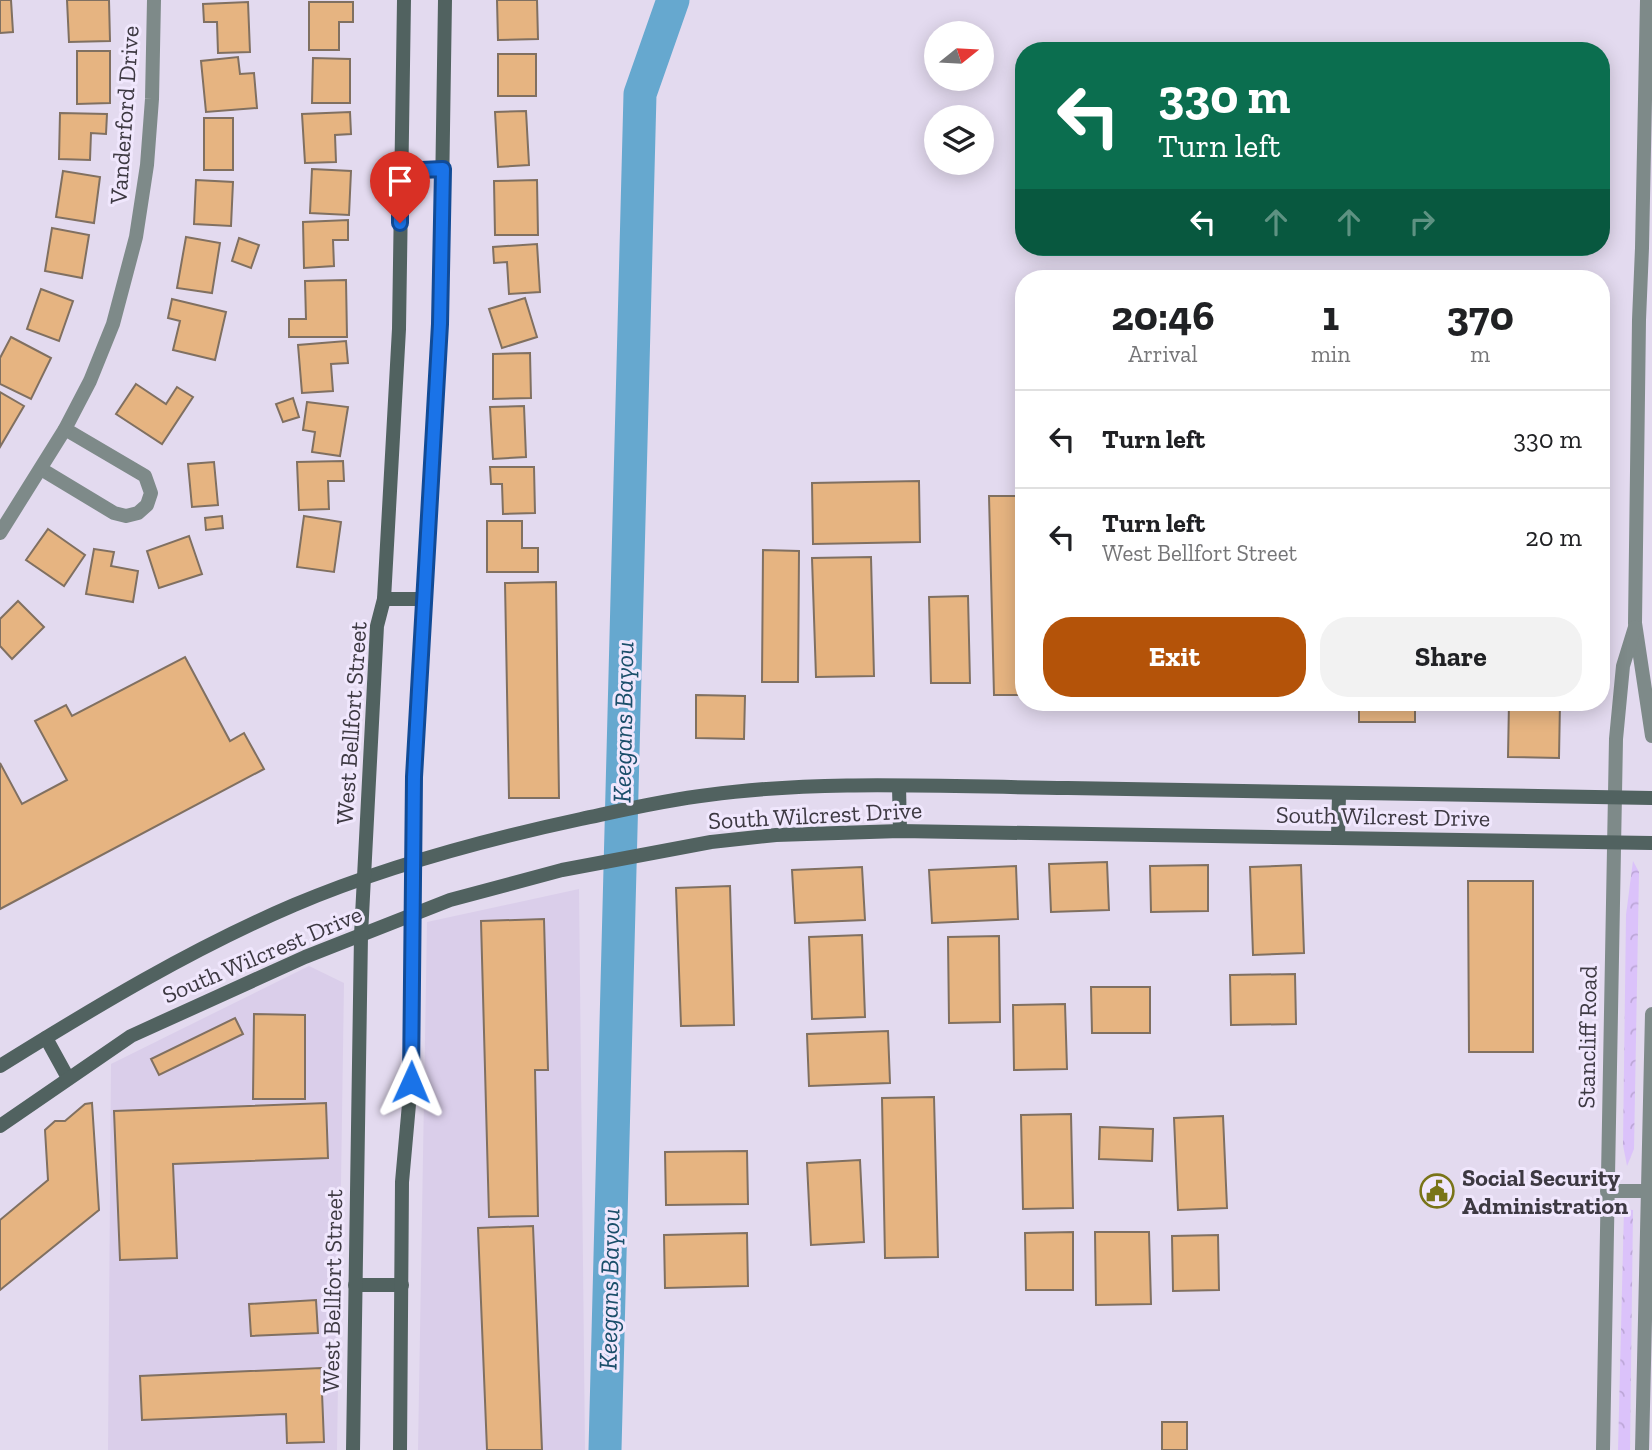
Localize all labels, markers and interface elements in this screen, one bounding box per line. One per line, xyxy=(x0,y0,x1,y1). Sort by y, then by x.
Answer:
north arrow xyxy=(924,21,994,91)
map controls xyxy=(924,21,994,175)
street label: Vanderford Drive xyxy=(103,25,145,206)
text: 330 m xyxy=(1158,67,1291,126)
icon: left xyxy=(1043,70,1134,161)
button: layers xyxy=(924,105,994,175)
text: Turn left xyxy=(1158,127,1280,165)
pin xyxy=(370,151,430,223)
icon: arrive xyxy=(381,162,419,200)
icon: left xyxy=(1184,203,1222,241)
icon: ahead xyxy=(1257,203,1295,241)
icon: ahead xyxy=(1330,203,1368,241)
icon: right xyxy=(1403,203,1441,241)
text: 20:46 xyxy=(1111,290,1215,341)
text: 1 xyxy=(1322,290,1339,341)
text: 370 xyxy=(1446,290,1514,341)
text: Arrival xyxy=(1128,340,1198,368)
text: min xyxy=(1311,340,1350,368)
text: m xyxy=(1470,340,1490,368)
icon: left xyxy=(1043,420,1081,458)
text: Turn left xyxy=(1102,423,1205,455)
text: 330 m xyxy=(1513,423,1582,455)
text: Turn left xyxy=(1102,507,1205,539)
icon: left xyxy=(1043,518,1081,556)
text: 20 m xyxy=(1525,521,1582,553)
text: West Bellfort Street xyxy=(1102,539,1297,567)
button: Exit xyxy=(1043,617,1306,697)
button: Share xyxy=(1320,617,1582,697)
street label: West Bellfort Street xyxy=(329,620,373,826)
water label: Keegans Bayou xyxy=(606,641,640,803)
street label: South Wilcrest Drive xyxy=(707,795,923,835)
street label: South Wilcrest Drive xyxy=(1276,800,1490,832)
street label: South Wilcrest Drive xyxy=(158,899,366,1009)
street label: Stancliff Road xyxy=(1571,965,1603,1109)
position arrow xyxy=(374,1045,448,1119)
place label: Social Security Administration xyxy=(1462,1163,1628,1220)
public building icon: Social Security Administration xyxy=(1418,1172,1456,1210)
street label: West Bellfort Street xyxy=(316,1189,348,1393)
water label: Keegans Bayou xyxy=(592,1208,626,1370)

